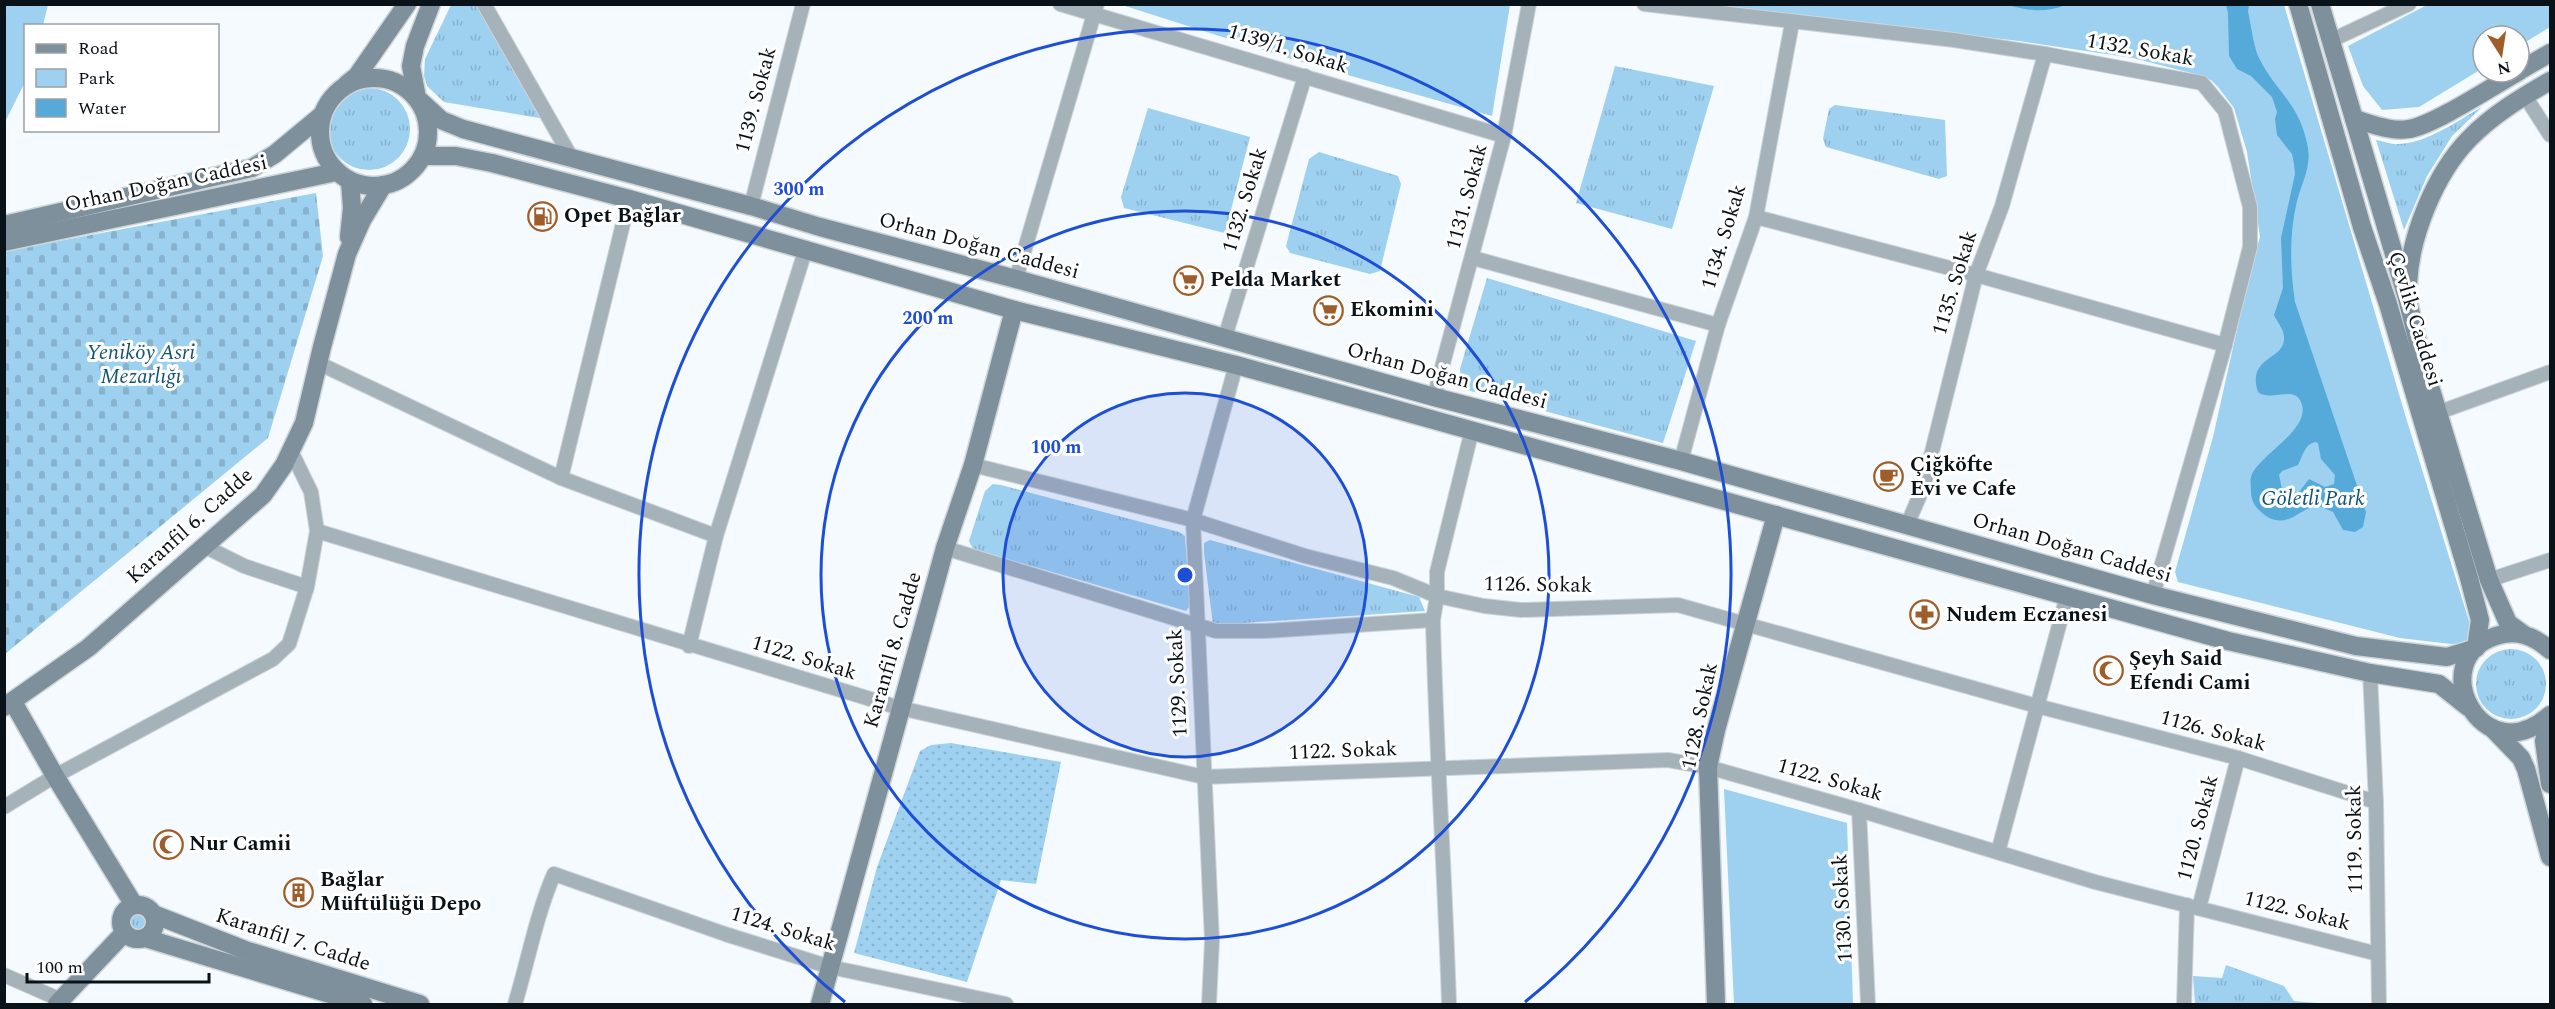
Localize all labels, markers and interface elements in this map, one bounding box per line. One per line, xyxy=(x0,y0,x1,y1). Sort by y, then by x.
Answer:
street label: 1139/1. Sokak xyxy=(1224,16,1352,83)
legend xyxy=(24,24,219,132)
north arrow xyxy=(2471,24,2531,84)
street label: 1132. Sokak xyxy=(2084,25,2197,75)
text: Road xyxy=(78,35,119,62)
street label: 1139. Sokak xyxy=(726,43,786,157)
text: N xyxy=(2495,55,2513,81)
text: Park xyxy=(78,65,115,92)
text: Water xyxy=(78,95,126,122)
street label: 1131. Sokak xyxy=(1437,140,1497,254)
street label: 1132. Sokak xyxy=(1214,143,1276,257)
street label: Orhan Doğan Caddesi xyxy=(62,147,270,221)
text: 300 m xyxy=(773,176,825,203)
street label: 1134. Sokak xyxy=(1693,180,1755,294)
fuel station icon: Opet Bağlar xyxy=(527,200,559,232)
place label: Opet Bağlar xyxy=(564,200,681,232)
street label: Orhan Doğan Caddesi xyxy=(875,204,1083,288)
street label: 1135. Sokak xyxy=(1924,226,1986,340)
street label: Çevlik Caddesi xyxy=(2379,247,2451,391)
supermarket icon: Pelda Market xyxy=(1173,264,1205,296)
place label: Pelda Market xyxy=(1210,264,1341,296)
supermarket icon: Ekomini xyxy=(1313,294,1345,326)
place label: Ekomini xyxy=(1350,294,1434,326)
text: 200 m xyxy=(902,305,954,332)
street label: Orhan Doğan Caddesi xyxy=(1343,334,1551,418)
park label: Yeniköy Asri Mezarlığı xyxy=(87,337,195,393)
text: 100 m xyxy=(1030,434,1082,461)
place label: Çiğköfte Evi ve Cafe xyxy=(1910,449,2016,505)
street label: Karanfil 6. Cadde xyxy=(119,460,261,592)
cafe icon: Çiğköfte Evi ve Cafe xyxy=(1873,461,1905,493)
park label: Göletli Park xyxy=(2261,483,2365,515)
street label: Orhan Doğan Caddesi xyxy=(1968,504,2176,592)
centre of rings xyxy=(1175,565,1195,585)
street label: Karanfil 8. Cadde xyxy=(855,568,931,732)
street label: 1126. Sokak xyxy=(1483,568,1593,602)
pharmacy icon: Nudem Eczanesi xyxy=(1909,599,1941,631)
place label: Nudem Eczanesi xyxy=(1946,599,2108,631)
street label: 1122. Sokak xyxy=(747,627,861,689)
street label: 1129. Sokak xyxy=(1159,628,1197,738)
place label: Şeyh Said Efendi Cami xyxy=(2129,643,2250,699)
mosque icon: Şeyh Said Efendi Cami xyxy=(2092,655,2124,687)
street label: 1128. Sokak xyxy=(1673,659,1727,772)
street label: 1126. Sokak xyxy=(2156,701,2270,761)
street label: 1122. Sokak xyxy=(1288,733,1398,769)
street label: 1122. Sokak xyxy=(1773,750,1887,810)
street label: 1120. Sokak xyxy=(2168,771,2228,885)
street label: 1119. Sokak xyxy=(2338,784,2372,894)
mosque icon: Nur Camii xyxy=(152,828,184,860)
place label: Nur Camii xyxy=(189,828,291,860)
street label: 1130. Sokak xyxy=(1824,853,1862,963)
place label: Bağlar Müftülüğü Depo xyxy=(320,864,481,920)
building icon: Bağlar Müftülüğü Depo xyxy=(283,876,315,908)
street label: 1122. Sokak xyxy=(2240,882,2354,940)
street label: 1124. Sokak xyxy=(726,898,840,960)
street label: Karanfil 7. Cadde xyxy=(211,900,375,980)
scale bar xyxy=(27,946,208,984)
text: 100 m xyxy=(36,954,83,981)

